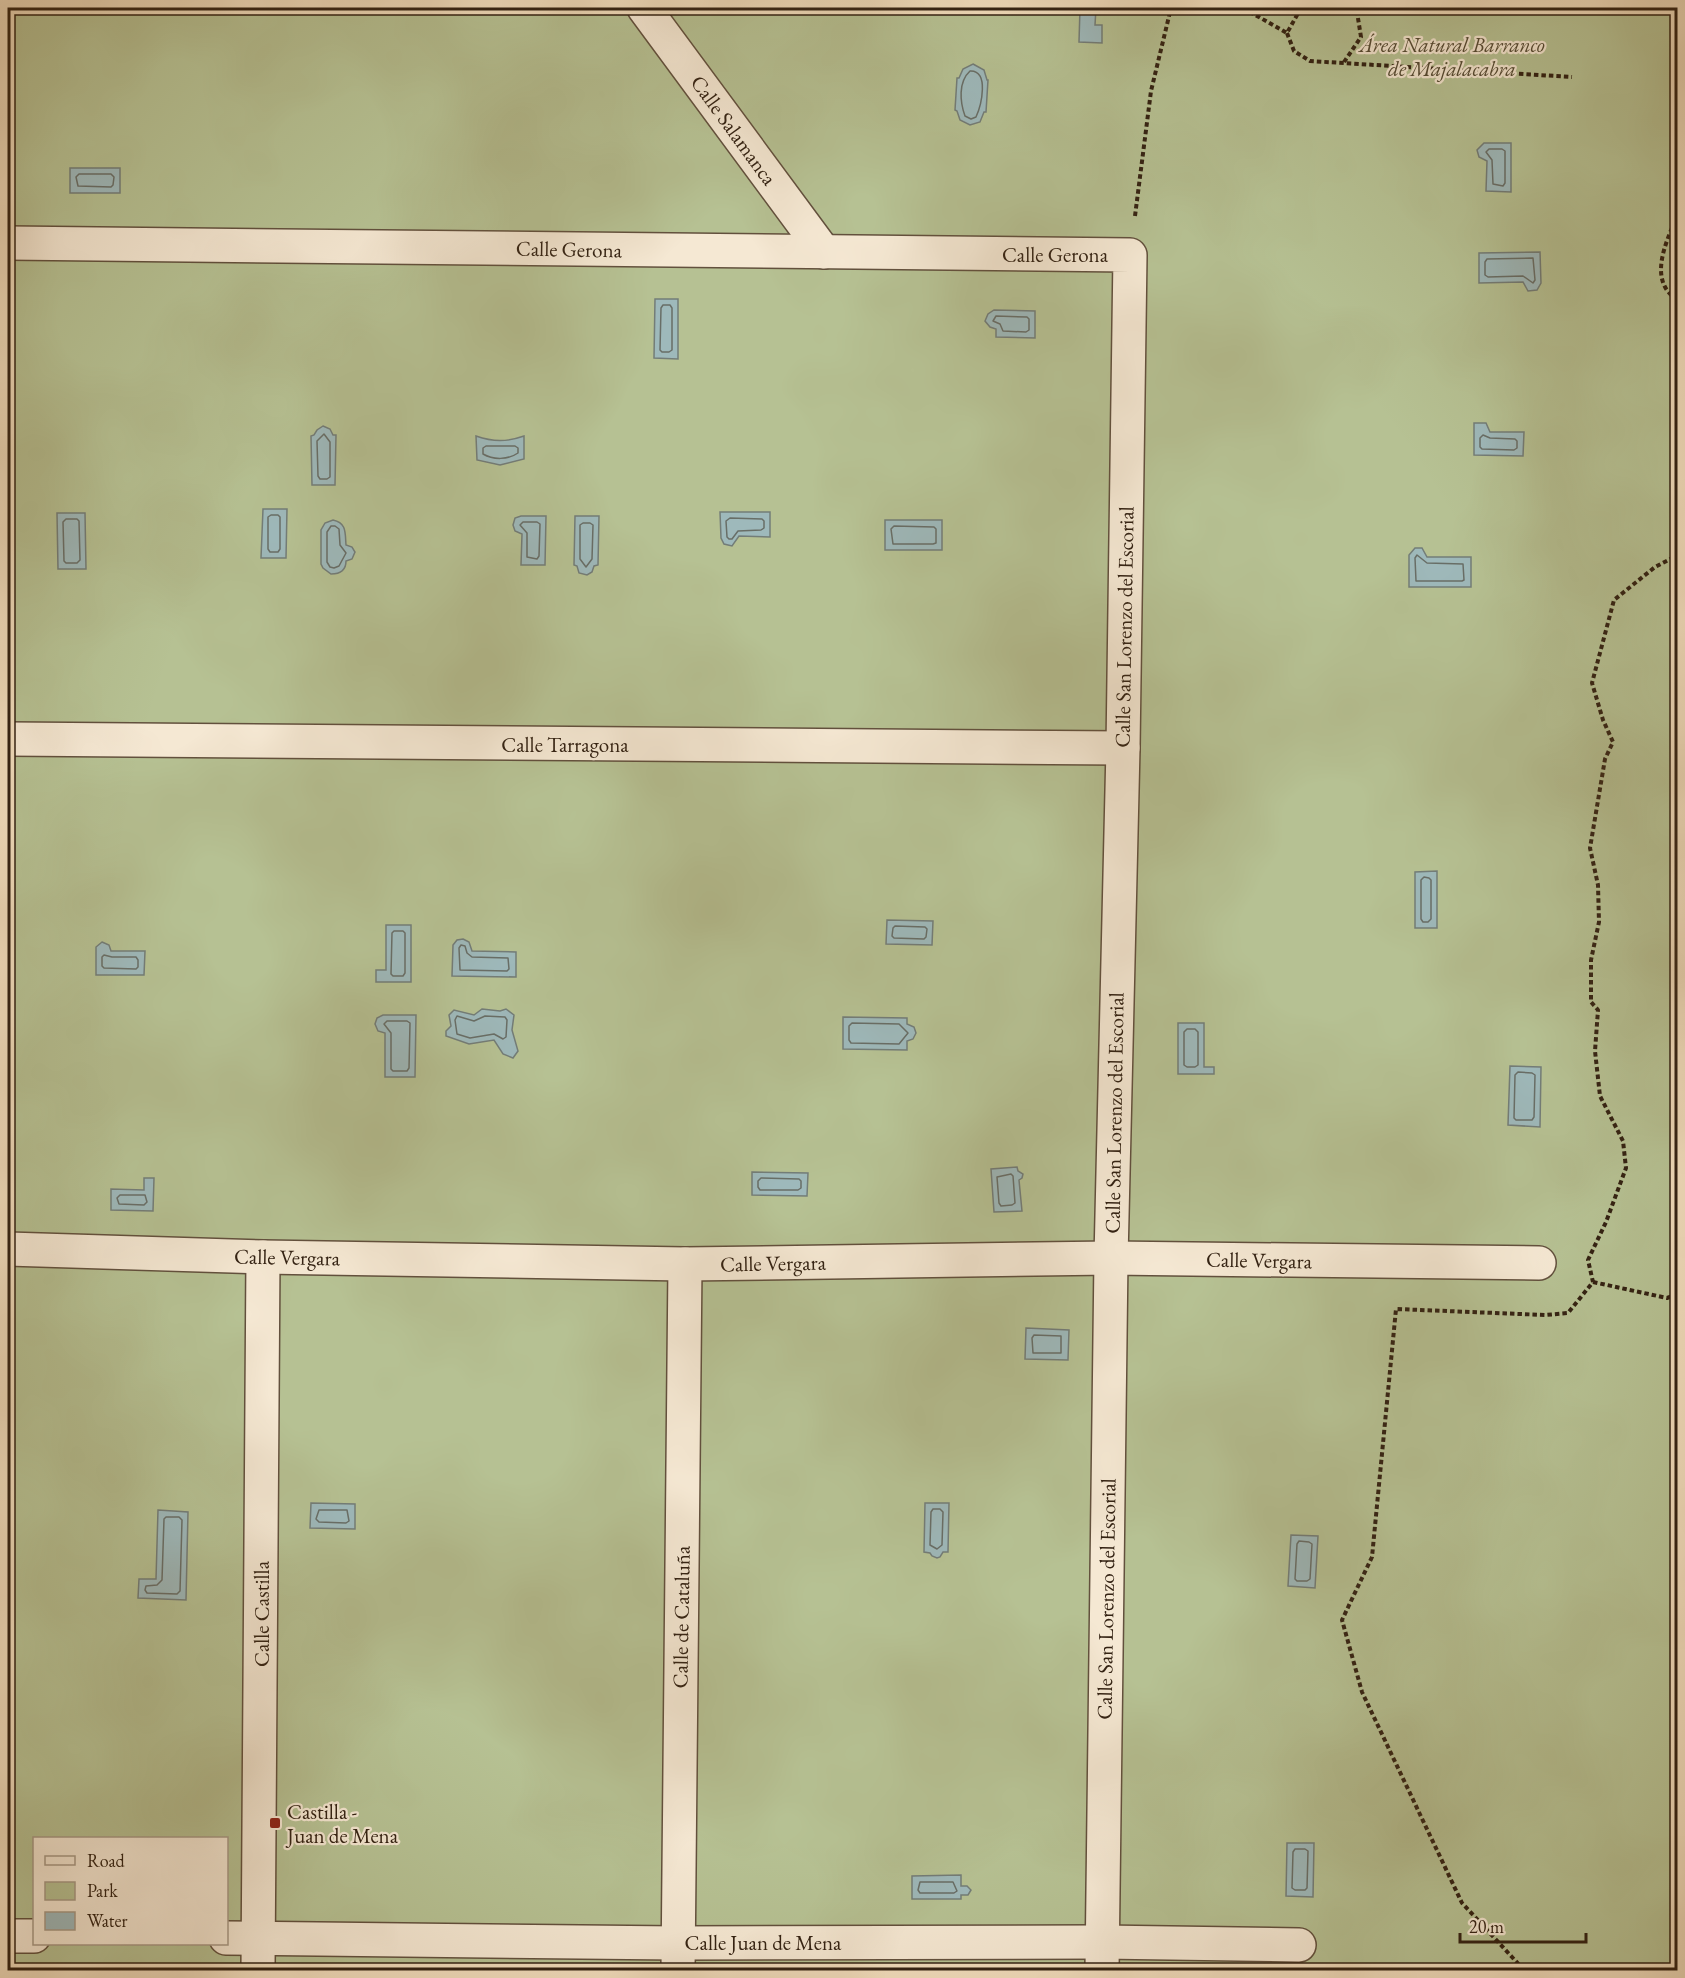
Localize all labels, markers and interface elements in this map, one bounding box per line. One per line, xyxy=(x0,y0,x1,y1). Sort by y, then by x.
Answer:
park label: Área Natural Barranco de Majalacabra xyxy=(1357,31,1545,82)
street label: Calle Salamanca xyxy=(685,70,783,191)
street label: Calle Gerona xyxy=(516,235,623,263)
street label: Calle Gerona xyxy=(1002,241,1109,268)
street label: Calle San Lorenzo del Escorial xyxy=(1108,506,1140,748)
street label: Calle Tarragona xyxy=(501,731,629,758)
street label: Calle San Lorenzo del Escorial xyxy=(1098,992,1130,1234)
street label: Calle Vergara xyxy=(234,1243,341,1271)
street label: Calle Vergara xyxy=(1206,1246,1313,1274)
street label: Calle Vergara xyxy=(720,1249,827,1277)
street label: Calle San Lorenzo del Escorial xyxy=(1090,1478,1122,1720)
street label: Calle de Cataluña xyxy=(666,1545,696,1689)
street label: Calle Castilla xyxy=(248,1560,275,1667)
place label: Castilla - Juan de Mena xyxy=(285,1798,399,1849)
marker: Castilla - Juan de Mena xyxy=(268,1816,282,1830)
legend xyxy=(33,1837,228,1945)
text: Road xyxy=(87,1849,126,1872)
text: Park xyxy=(87,1879,118,1902)
scale bar xyxy=(1460,1906,1586,1944)
text: Water xyxy=(87,1909,128,1932)
text: 20 m xyxy=(1469,1915,1504,1938)
street label: Calle Juan de Mena xyxy=(685,1929,842,1956)

